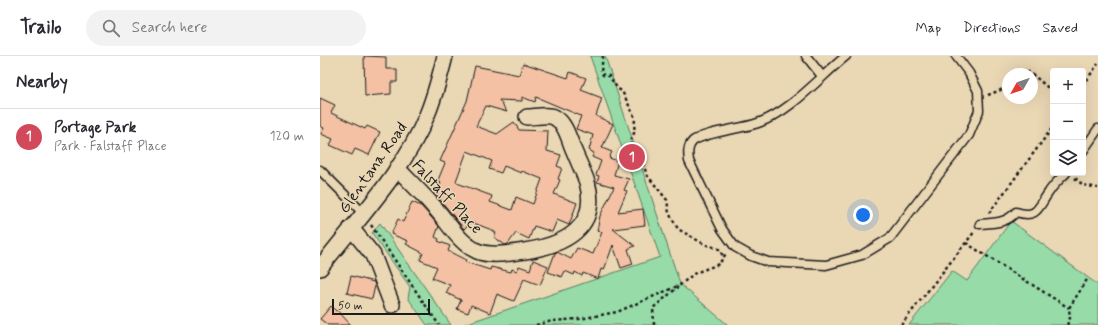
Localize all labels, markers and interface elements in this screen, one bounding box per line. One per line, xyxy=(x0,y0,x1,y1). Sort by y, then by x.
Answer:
search box xyxy=(86,10,366,46)
text: Trailo xyxy=(20,15,62,40)
icon: search xyxy=(100,17,122,39)
text: Search here xyxy=(132,18,207,38)
text: Map xyxy=(915,19,941,37)
text: Directions xyxy=(963,19,1021,37)
text: Saved xyxy=(1043,19,1078,37)
north arrow xyxy=(1002,68,1038,104)
map controls xyxy=(1050,68,1086,176)
button: + xyxy=(1050,68,1086,104)
text: Nearby xyxy=(16,71,68,93)
button: − xyxy=(1050,104,1086,140)
text: Portage Park xyxy=(54,118,136,138)
street label: Glentana Road xyxy=(334,118,412,218)
text: 1 xyxy=(26,128,32,145)
text: 120 m xyxy=(270,128,304,145)
text: Park · Falstaff Place xyxy=(54,138,167,155)
button: layers xyxy=(1050,140,1086,176)
pin: 1 xyxy=(619,142,645,172)
street label: Falstaff Place xyxy=(407,155,487,239)
your location xyxy=(853,205,873,225)
scale bar xyxy=(332,297,430,316)
text: 50 m xyxy=(338,299,363,313)

